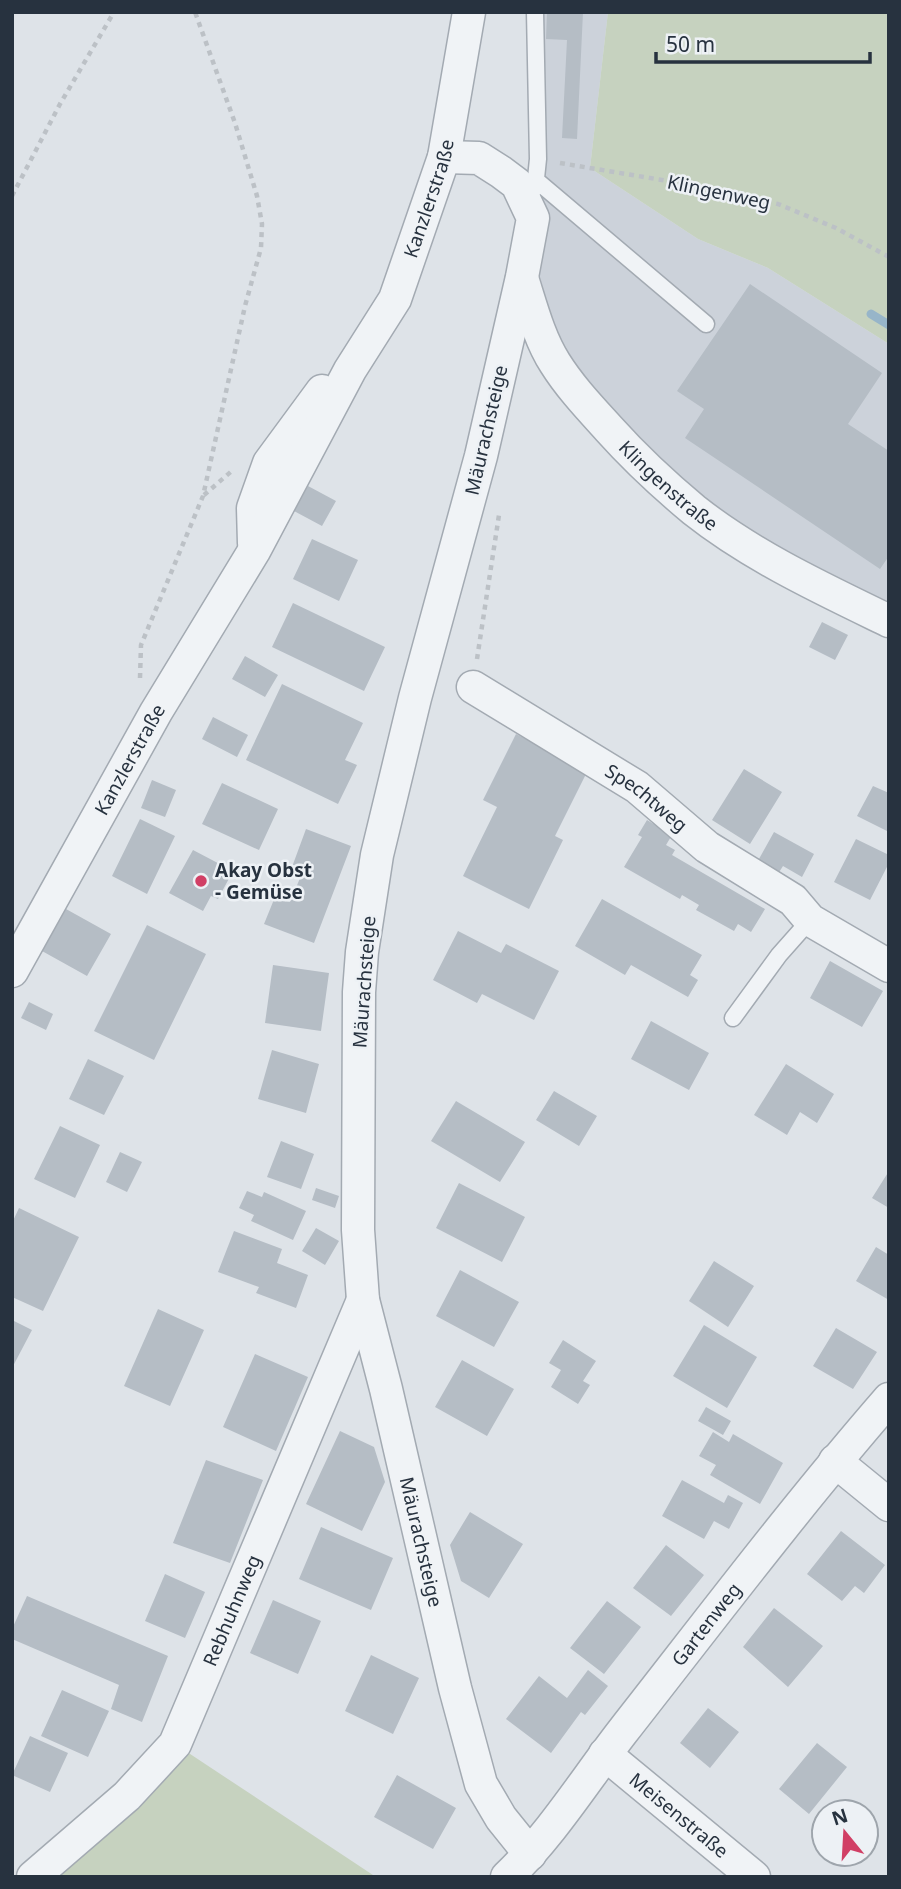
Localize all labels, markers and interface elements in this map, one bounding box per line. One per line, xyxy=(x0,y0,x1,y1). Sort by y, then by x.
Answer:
scale bar xyxy=(656,21,870,65)
text: 50 m xyxy=(666,30,715,58)
street label: Kanzlerstraße xyxy=(397,137,460,261)
street label: Klingenweg xyxy=(665,168,773,216)
street label: Mäurachsteige xyxy=(458,362,514,498)
street label: Klingenstraße xyxy=(613,435,723,537)
street label: Kanzlerstraße xyxy=(88,699,171,820)
street label: Spechtweg xyxy=(600,758,693,838)
place label: Akay Obst - Gemüse xyxy=(215,857,312,905)
marker: Akay Obst - Gemüse xyxy=(193,873,209,889)
street label: Mäurachsteige xyxy=(346,915,382,1049)
street label: Mäurachsteige xyxy=(394,1474,449,1609)
street label: Rebhuhnweg xyxy=(197,1551,267,1670)
street label: Gartenweg xyxy=(665,1577,747,1671)
street label: Meisenstraße xyxy=(624,1766,734,1864)
north arrow xyxy=(810,1798,880,1868)
text: N xyxy=(828,1802,851,1832)

